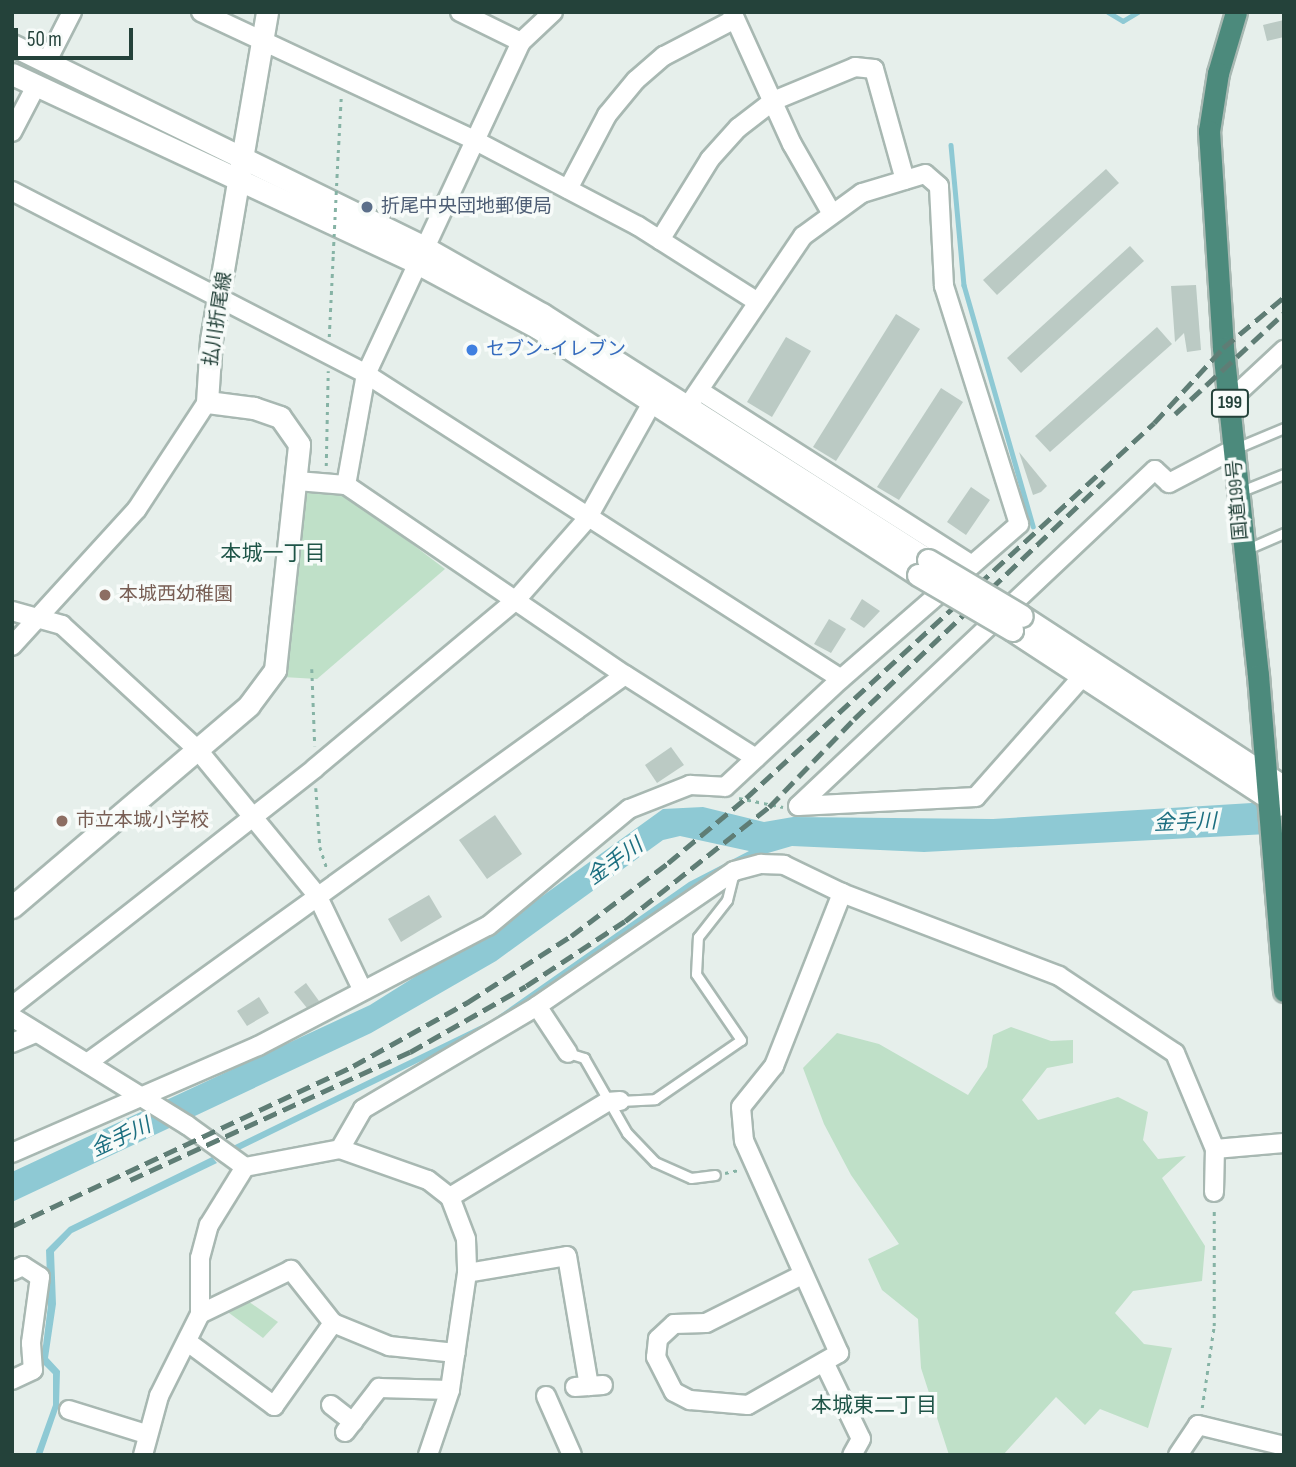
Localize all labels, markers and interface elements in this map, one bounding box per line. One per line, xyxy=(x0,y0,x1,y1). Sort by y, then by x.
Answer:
scale bar xyxy=(18,14,136,58)
text: 50 m xyxy=(27,27,62,52)
place label: 折尾中央団地郵便局 xyxy=(381,196,552,218)
marker: 折尾中央団地郵便局 xyxy=(359,199,375,215)
street label: 払川折尾線 xyxy=(199,270,237,368)
place label: セブン-イレブン xyxy=(486,339,626,361)
marker: セブン-イレブン xyxy=(464,342,480,358)
road number: 199 xyxy=(1211,388,1249,418)
street label: 国道199号 xyxy=(1223,459,1253,541)
district label: 本城一丁目 xyxy=(221,541,325,567)
place label: 本城西幼稚園 xyxy=(119,584,233,606)
marker: 本城西幼稚園 xyxy=(97,587,113,603)
water label: 金手川 xyxy=(1153,809,1217,837)
place label: 市立本城小学校 xyxy=(76,810,209,832)
marker: 市立本城小学校 xyxy=(54,813,70,829)
water label: 金手川 xyxy=(582,833,648,891)
water label: 金手川 xyxy=(87,1113,155,1163)
district label: 本城東二丁目 xyxy=(811,1393,937,1419)

